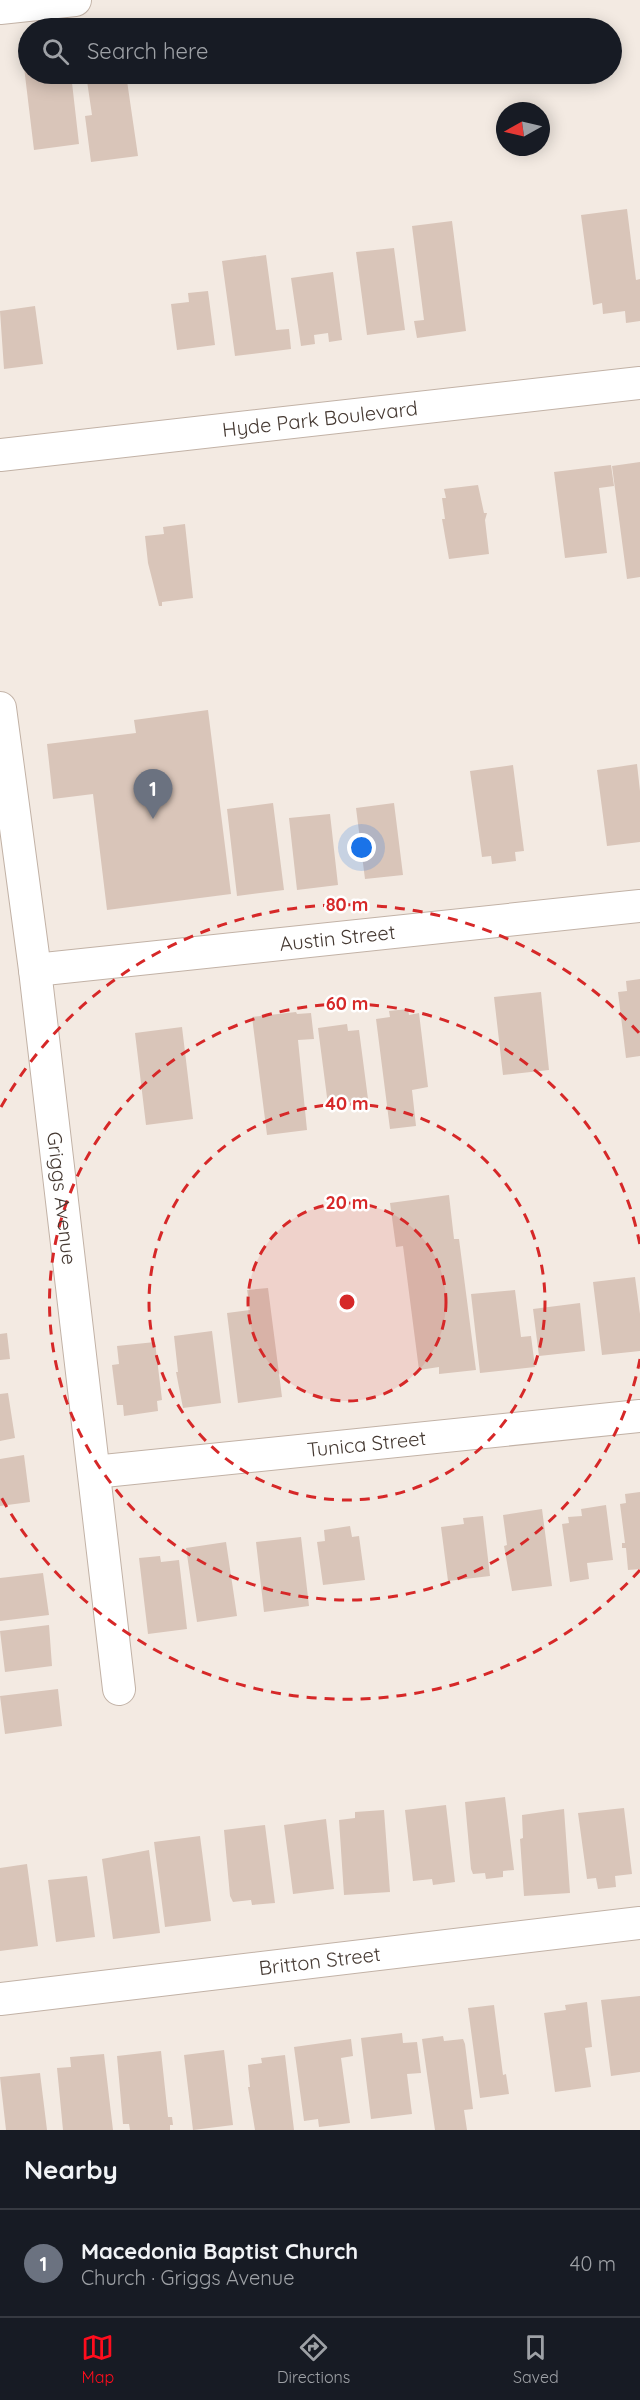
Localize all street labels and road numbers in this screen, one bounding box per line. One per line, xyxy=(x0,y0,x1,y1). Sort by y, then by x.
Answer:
street label: Hyde Park Boulevard xyxy=(221,395,419,442)
street label: Austin Street xyxy=(278,919,397,956)
street label: Griggs Avenue xyxy=(42,1130,82,1266)
street label: Tunica Street xyxy=(306,1425,427,1462)
street label: Britton Street xyxy=(257,1941,382,1980)

